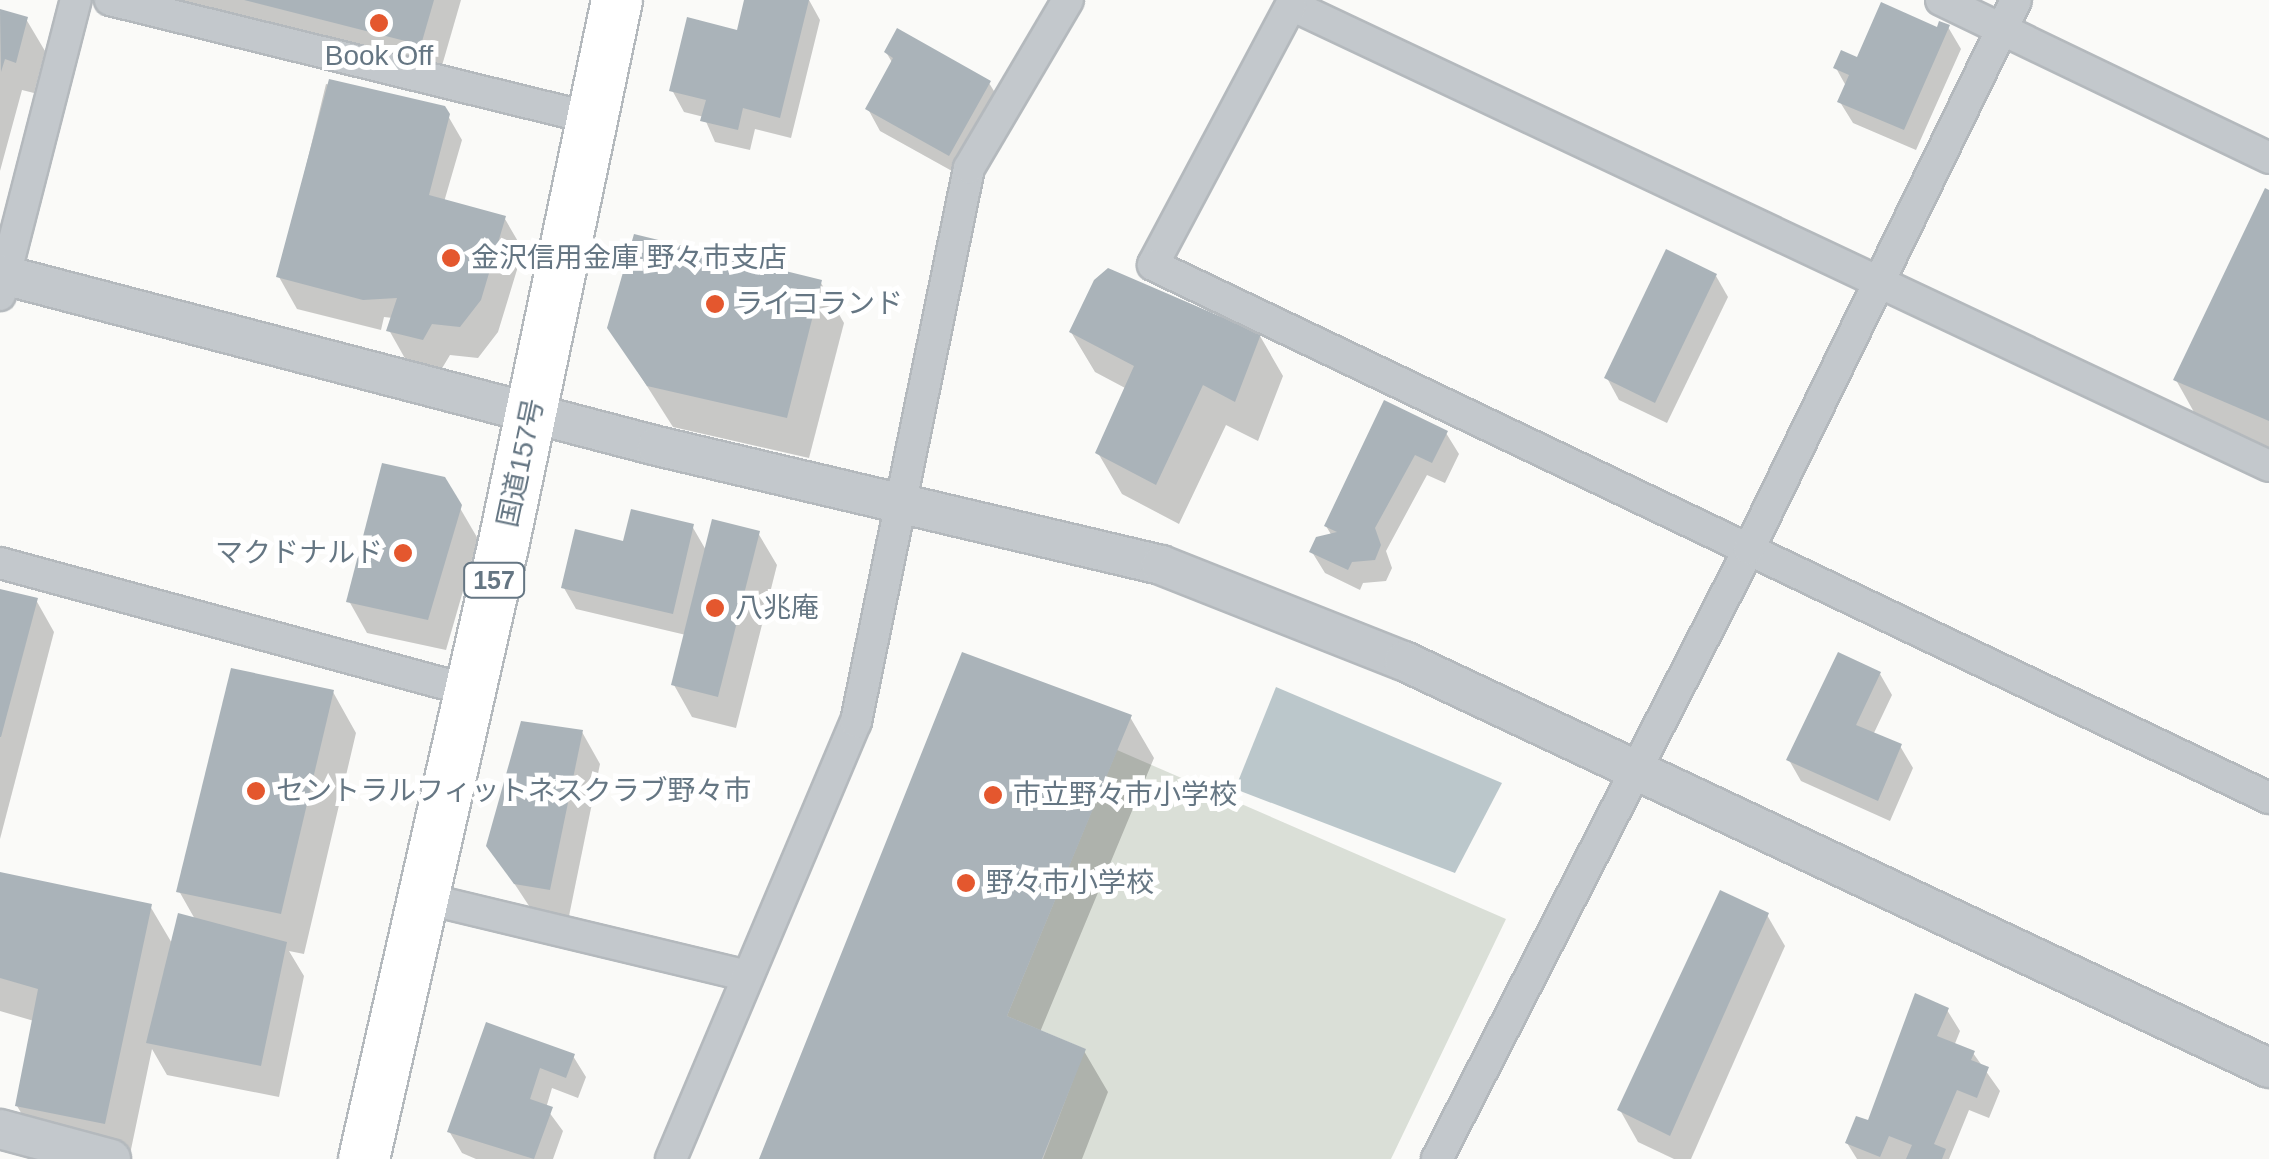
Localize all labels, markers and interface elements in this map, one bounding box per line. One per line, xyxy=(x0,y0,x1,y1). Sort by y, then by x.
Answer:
marker: Book Off xyxy=(368,12,390,34)
place label: Book Off xyxy=(325,39,433,73)
place label: 金沢信用金庫 野々市支店 xyxy=(471,241,787,275)
marker: 金沢信用金庫 野々市支店 xyxy=(440,247,462,269)
place label: ライコランド xyxy=(735,287,903,321)
marker: ライコランド xyxy=(704,293,726,315)
street label: 国道157号 xyxy=(491,396,551,530)
place label: マクドナルド xyxy=(215,536,383,570)
marker: マクドナルド xyxy=(392,542,414,564)
road number: 157 xyxy=(462,560,526,600)
place label: 八兆庵 xyxy=(735,591,819,625)
marker: 八兆庵 xyxy=(704,597,726,619)
place label: セントラルフィットネスクラブ野々市 xyxy=(276,774,752,808)
place label: 市立野々市小学校 xyxy=(1013,778,1237,812)
marker: セントラルフィットネスクラブ野々市 xyxy=(245,780,267,802)
marker: 市立野々市小学校 xyxy=(982,784,1004,806)
place label: 野々市小学校 xyxy=(986,866,1154,900)
marker: 野々市小学校 xyxy=(955,872,977,894)

